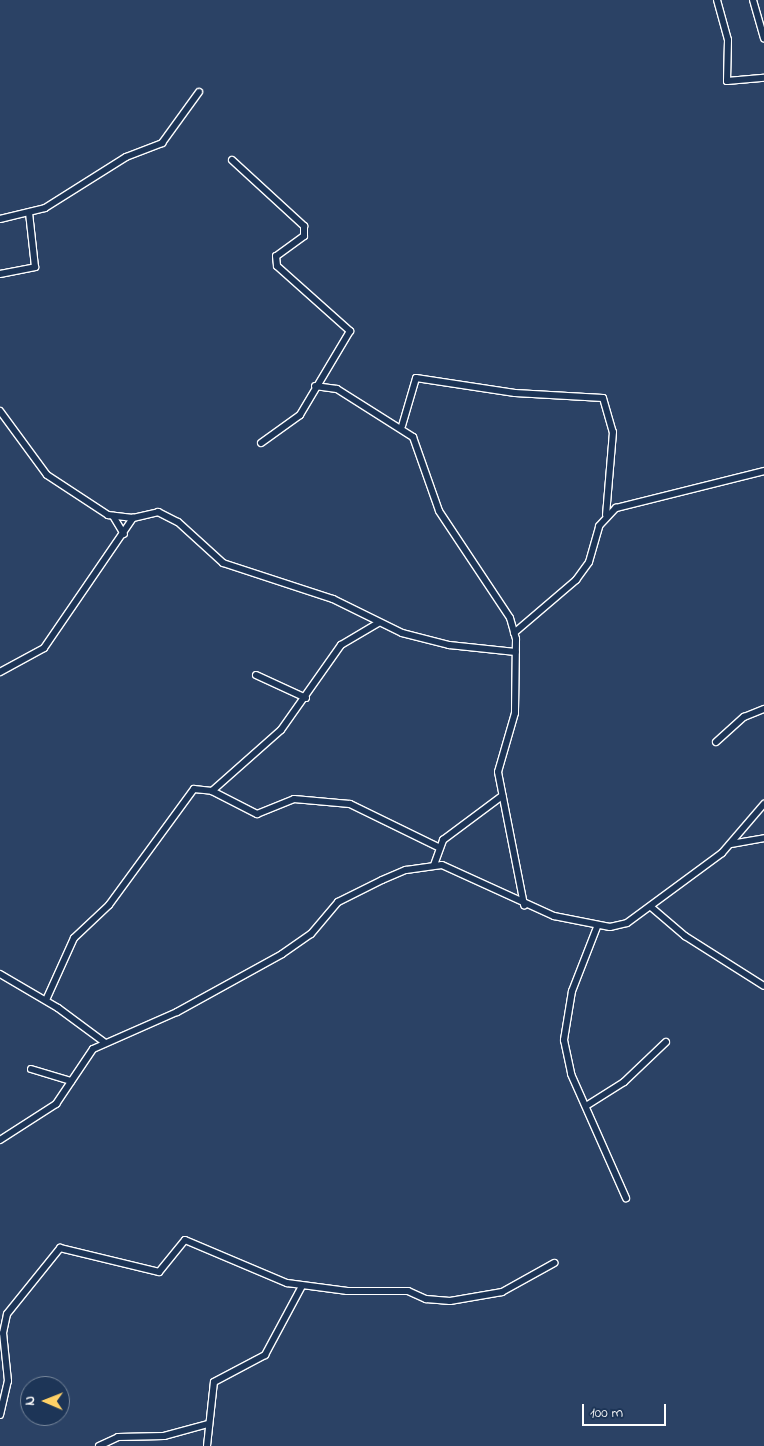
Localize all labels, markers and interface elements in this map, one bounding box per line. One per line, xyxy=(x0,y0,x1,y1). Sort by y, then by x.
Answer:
north arrow xyxy=(20,1376,70,1426)
scale bar xyxy=(584,1394,668,1426)
text: N xyxy=(20,1396,41,1406)
text: 100 m xyxy=(590,1402,623,1424)

